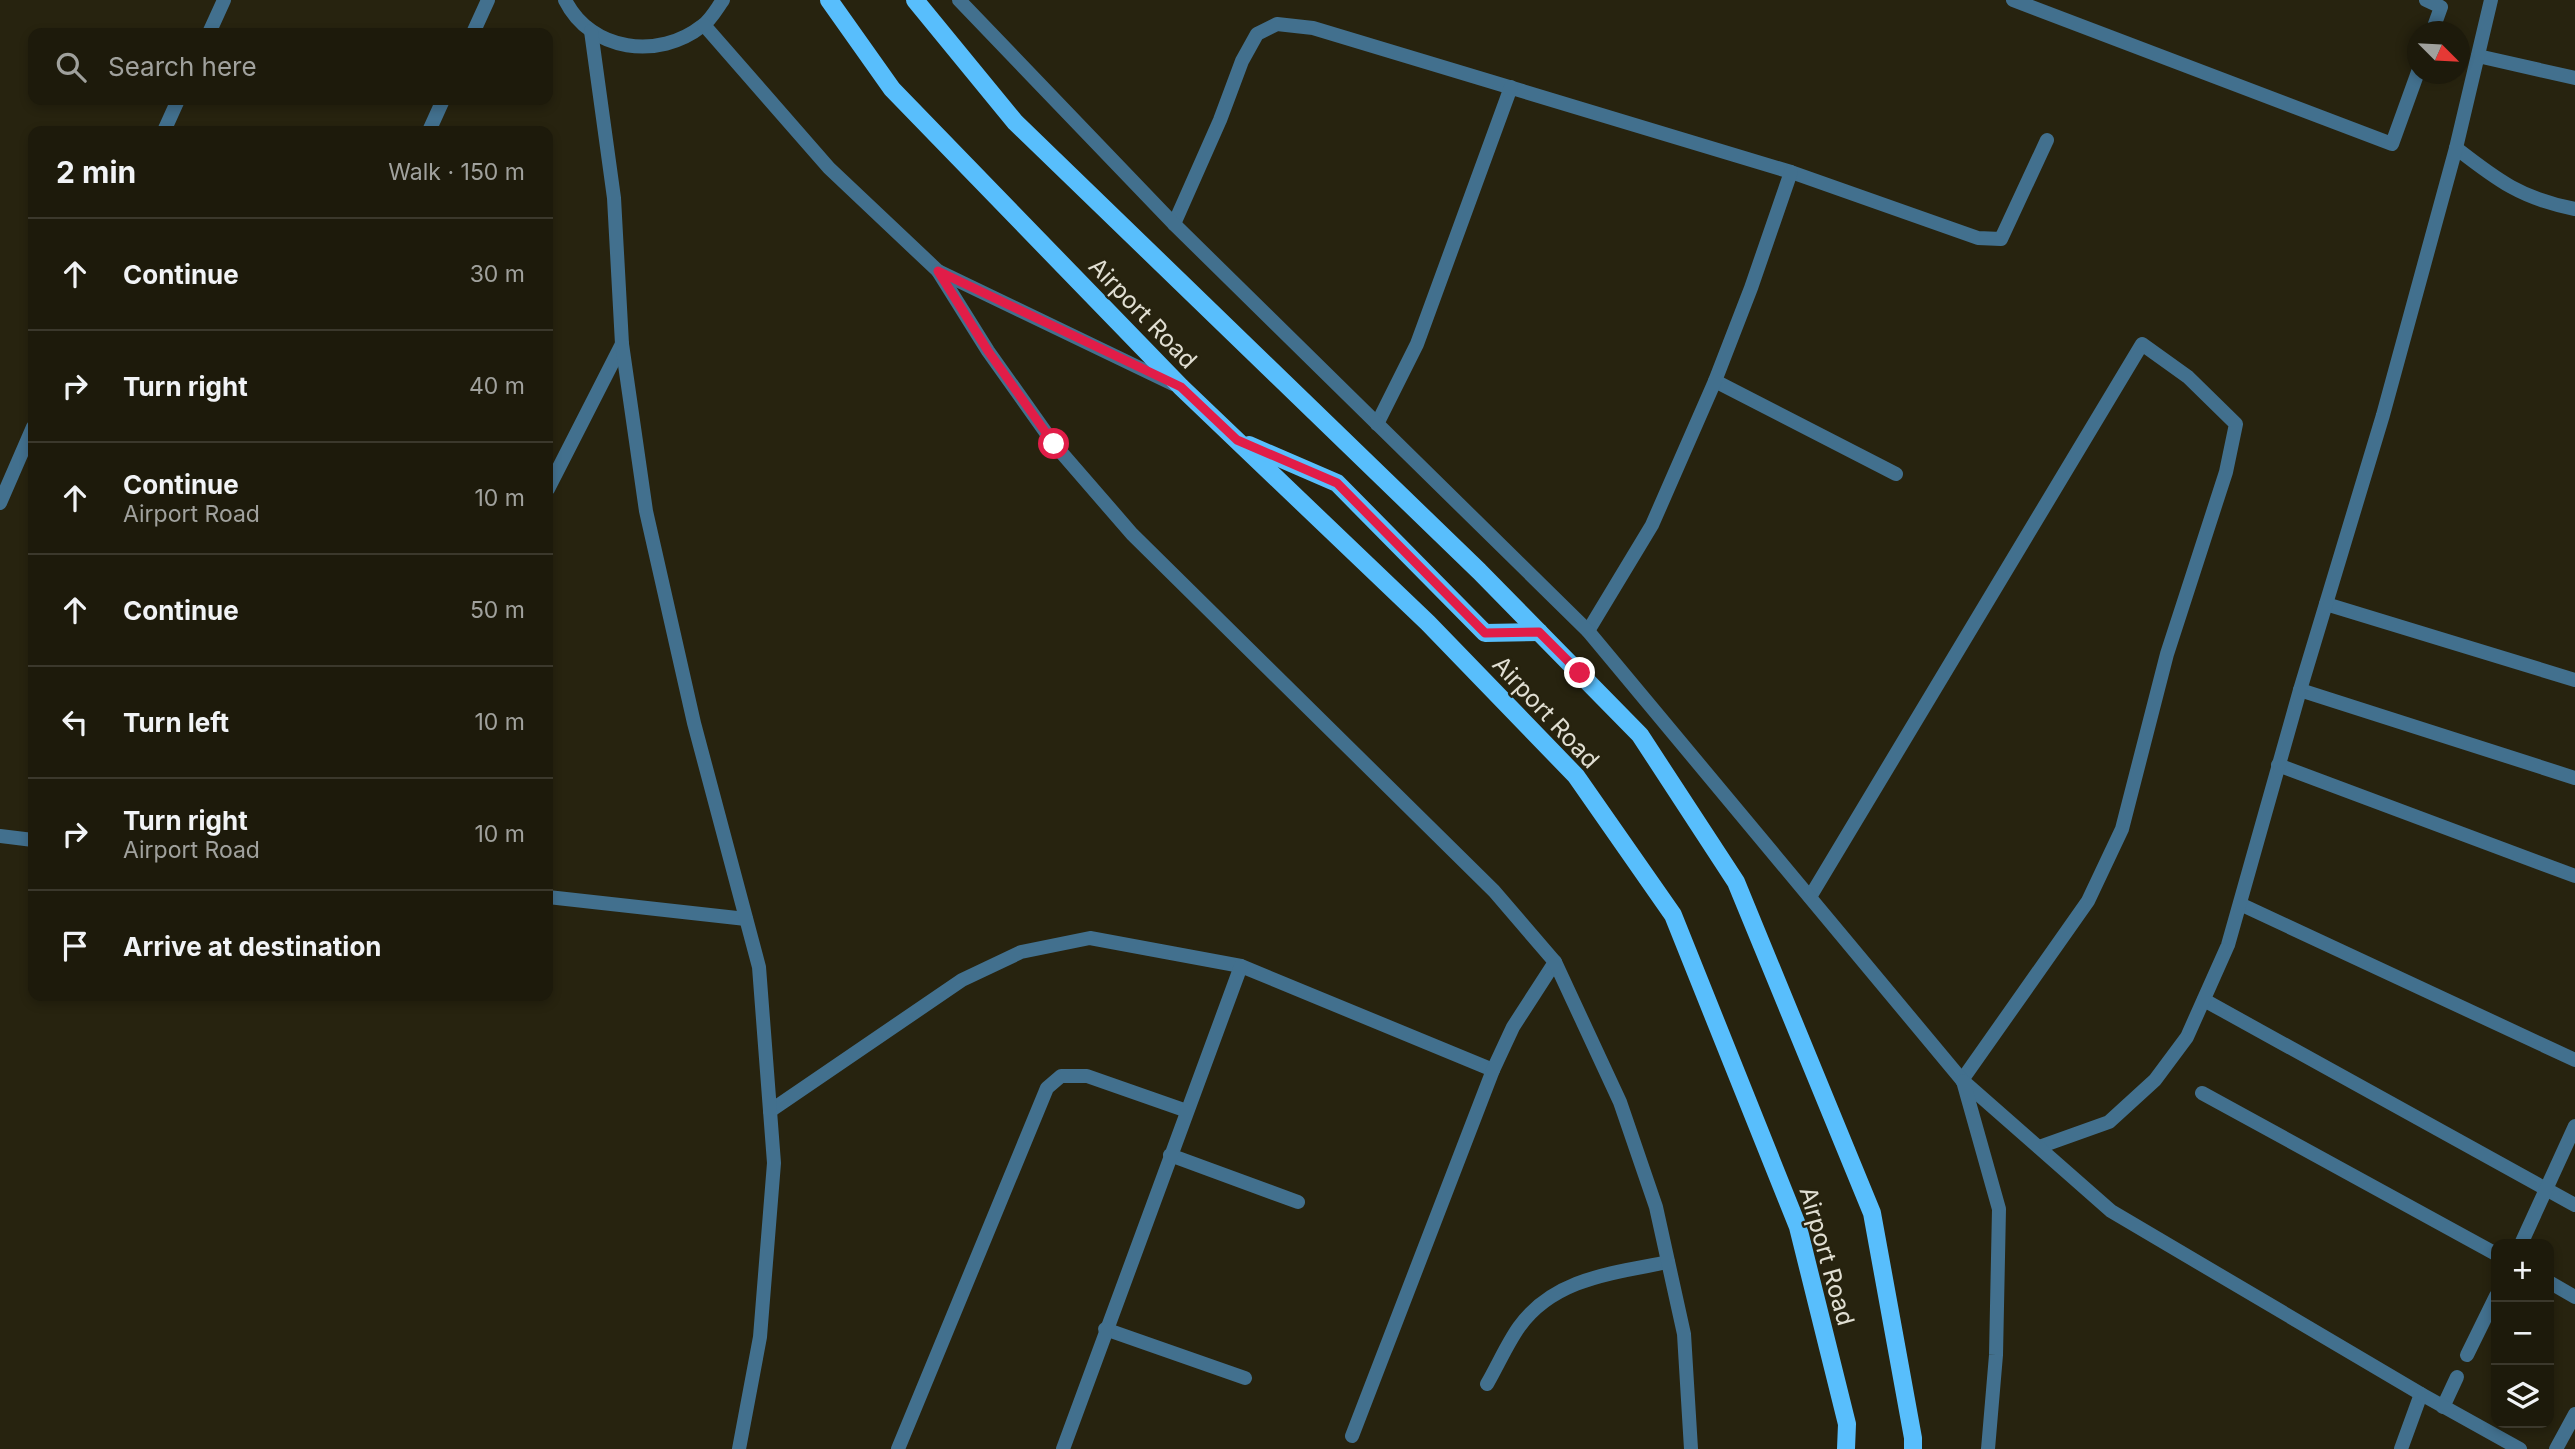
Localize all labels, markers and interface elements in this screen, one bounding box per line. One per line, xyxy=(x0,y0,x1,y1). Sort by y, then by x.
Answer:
north arrow xyxy=(2407,21,2470,84)
search box xyxy=(28,28,553,105)
icon: search xyxy=(52,48,90,86)
text: Search here xyxy=(108,51,257,82)
text: 2 min xyxy=(56,154,136,190)
text: Walk · 150 m xyxy=(388,158,525,186)
street label: Airport Road xyxy=(1083,252,1203,374)
icon: ahead xyxy=(56,255,94,293)
text: Continue xyxy=(123,259,239,290)
text: 30 m xyxy=(470,260,525,288)
icon: right xyxy=(56,367,94,405)
text: Turn right xyxy=(123,371,248,402)
text: 40 m xyxy=(469,372,525,400)
route start xyxy=(1038,428,1069,459)
text: Continue xyxy=(123,469,239,500)
icon: ahead xyxy=(56,479,94,517)
text: 10 m xyxy=(475,484,525,512)
text: Airport Road xyxy=(123,500,260,528)
icon: ahead xyxy=(56,591,94,629)
text: Continue xyxy=(123,595,239,626)
text: 50 m xyxy=(470,596,525,624)
street label: Airport Road xyxy=(1487,650,1605,774)
route end xyxy=(1564,657,1595,688)
icon: left xyxy=(56,703,94,741)
text: Turn left xyxy=(123,707,229,738)
text: 10 m xyxy=(475,708,525,736)
text: Turn right xyxy=(123,805,248,836)
icon: right xyxy=(56,815,94,853)
text: 10 m xyxy=(475,820,525,848)
text: Airport Road xyxy=(123,836,260,864)
icon: arrive xyxy=(56,927,94,965)
text: Arrive at destination xyxy=(123,931,382,962)
street label: Airport Road xyxy=(1793,1183,1861,1329)
map controls xyxy=(2491,1239,2554,1428)
button: + xyxy=(2491,1239,2554,1302)
button: − xyxy=(2491,1302,2554,1365)
button: layers xyxy=(2491,1365,2554,1428)

